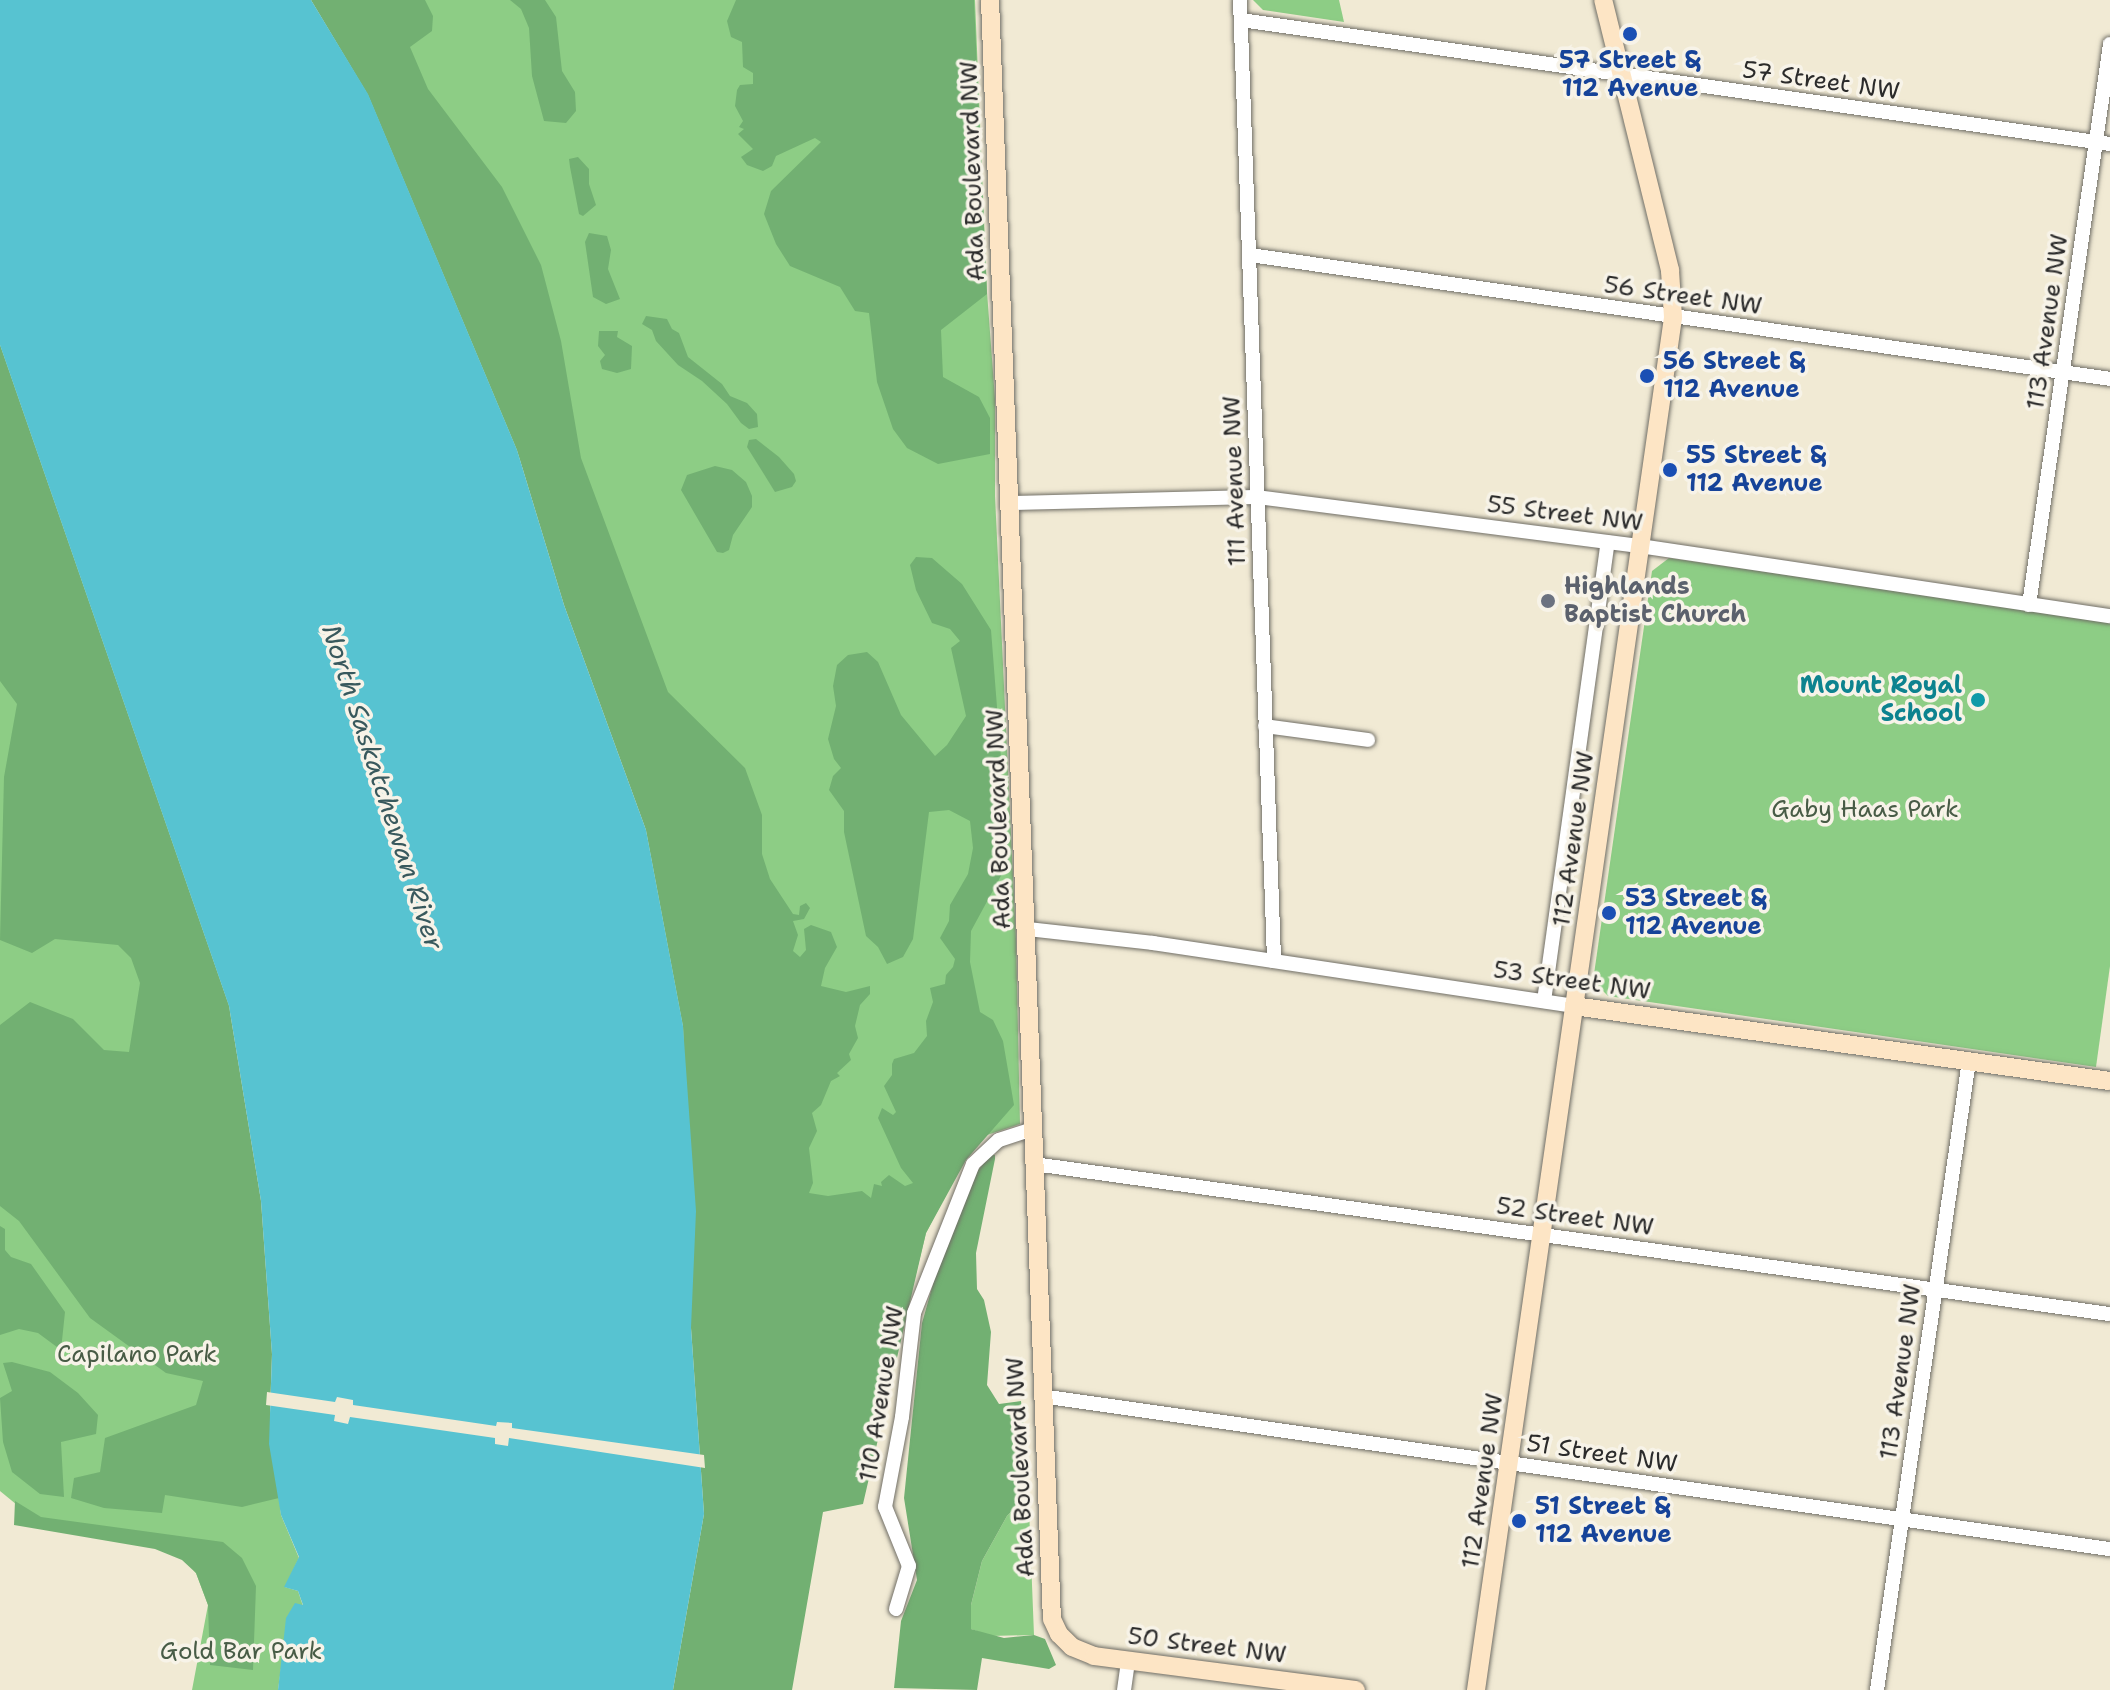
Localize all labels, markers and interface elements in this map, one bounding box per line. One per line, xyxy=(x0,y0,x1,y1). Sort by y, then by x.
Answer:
marker: 57 Street & 112 Avenue xyxy=(1621,25,1639,43)
place label: 57 Street & 112 Avenue xyxy=(1559,47,1701,103)
street label: 57 Street NW xyxy=(1741,56,1901,106)
street label: Ada Boulevard NW xyxy=(955,60,991,282)
street label: 113 Avenue NW xyxy=(2021,232,2075,412)
street label: 56 Street NW xyxy=(1602,271,1764,321)
place label: 56 Street & 112 Avenue xyxy=(1663,348,1806,404)
marker: 56 Street & 112 Avenue xyxy=(1638,367,1656,385)
street label: 111 Avenue NW xyxy=(1218,395,1252,567)
place label: 55 Street & 112 Avenue xyxy=(1686,442,1827,498)
marker: 55 Street & 112 Avenue xyxy=(1661,461,1679,479)
street label: 55 Street NW xyxy=(1485,490,1645,538)
place label: Highlands Baptist Church xyxy=(1564,573,1746,629)
marker: Highlands Baptist Church xyxy=(1539,592,1557,610)
water label: North Saskatchewan River xyxy=(316,620,450,954)
place label: Mount Royal School xyxy=(1800,672,1962,728)
marker: Mount Royal School xyxy=(1969,691,1987,709)
street label: Ada Boulevard NW xyxy=(981,708,1017,930)
street label: 112 Avenue NW xyxy=(1547,749,1601,929)
park label: Gaby Haas Park xyxy=(1771,796,1959,824)
place label: 53 Street & 112 Avenue xyxy=(1625,885,1767,941)
marker: 53 Street & 112 Avenue xyxy=(1600,904,1618,922)
street label: 53 Street NW xyxy=(1491,956,1653,1006)
street label: 52 Street NW xyxy=(1495,1192,1655,1242)
street label: 113 Avenue NW xyxy=(1874,1282,1928,1462)
street label: 110 Avenue NW xyxy=(854,1304,910,1484)
park label: Capilano Park xyxy=(57,1341,217,1369)
street label: Ada Boulevard NW xyxy=(1001,1356,1041,1578)
street label: 112 Avenue NW xyxy=(1456,1391,1510,1571)
street label: 51 Street NW xyxy=(1525,1429,1679,1479)
place label: 51 Street & 112 Avenue xyxy=(1535,1493,1672,1549)
marker: 51 Street & 112 Avenue xyxy=(1510,1512,1528,1530)
street label: 50 Street NW xyxy=(1126,1622,1288,1670)
park label: Gold Bar Park xyxy=(160,1638,322,1666)

